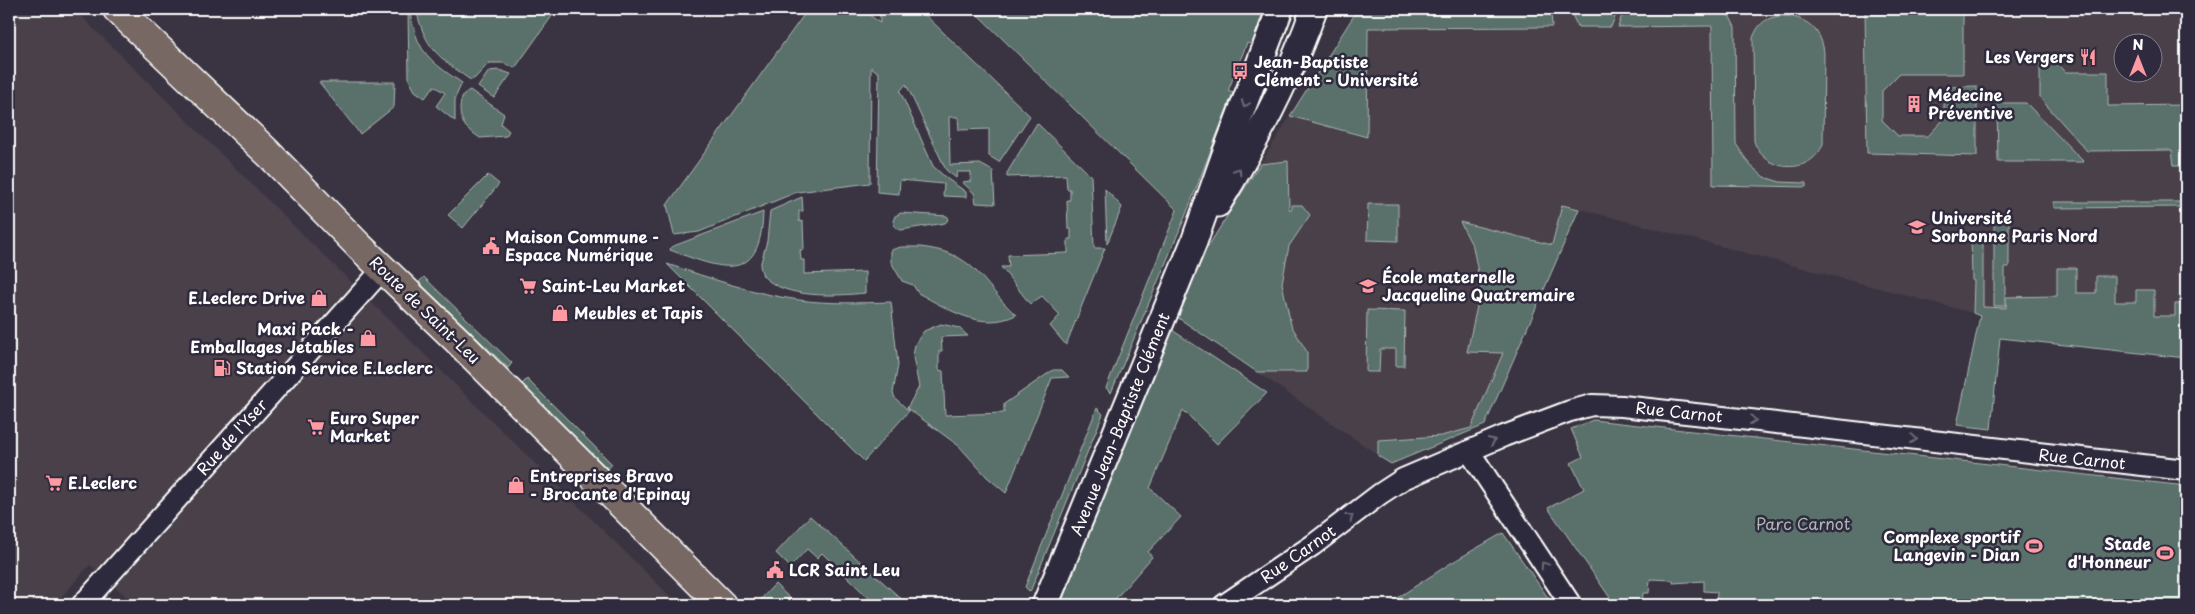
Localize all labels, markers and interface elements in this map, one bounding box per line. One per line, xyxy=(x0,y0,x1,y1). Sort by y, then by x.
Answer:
north arrow xyxy=(2112,32,2162,82)
text: N xyxy=(2132,34,2144,55)
place label: Les Vergers xyxy=(1985,44,2074,68)
restaurant icon: Les Vergers xyxy=(2078,47,2098,67)
place label: Jean-Baptiste Clément - Université xyxy=(1254,49,1419,91)
bus stop icon: Jean-Baptiste Clément - Université xyxy=(1230,61,1250,81)
place label: Médecine Préventive xyxy=(1928,82,2013,124)
building icon: Médecine Préventive xyxy=(1904,94,1924,114)
one-way arrow xyxy=(1241,99,1251,108)
one-way arrow xyxy=(1232,168,1242,177)
place label: Université Sorbonne Paris Nord xyxy=(1931,205,2098,247)
school or university icon: Université Sorbonne Paris Nord xyxy=(1907,217,1927,237)
place label: Maison Commune - Espace Numérique xyxy=(505,224,659,266)
public building icon: Maison Commune - Espace Numérique xyxy=(481,236,501,256)
street label: Route de Saint-Leu xyxy=(365,250,487,369)
place label: École maternelle Jacqueline Quatremaire xyxy=(1382,264,1575,306)
place label: Saint-Leu Market xyxy=(542,273,685,297)
supermarket icon: Saint-Leu Market xyxy=(518,276,538,296)
school or university icon: École maternelle Jacqueline Quatremaire xyxy=(1358,276,1378,296)
place label: E.Leclerc Drive xyxy=(188,285,305,309)
shop icon: E.Leclerc Drive xyxy=(309,288,329,308)
place label: Meubles et Tapis xyxy=(574,300,703,324)
shop icon: Meubles et Tapis xyxy=(550,303,570,323)
street label: Avenue Jean-Baptiste Clément xyxy=(1063,308,1175,539)
place label: Maxi Pack - Emballages Jetables xyxy=(190,316,354,358)
shop icon: Maxi Pack - Emballages Jetables xyxy=(358,328,378,348)
place label: Station Service E.Leclerc xyxy=(236,355,433,379)
fuel station icon: Station Service E.Leclerc xyxy=(212,358,232,378)
street label: Rue de l'Yser xyxy=(190,392,272,480)
street label: Rue Carnot xyxy=(1634,395,1724,428)
place label: Euro Super Market xyxy=(330,405,420,447)
one-way arrow xyxy=(1749,414,1757,425)
supermarket icon: Euro Super Market xyxy=(306,417,326,437)
one-way arrow xyxy=(1910,433,1918,444)
one-way arrow xyxy=(1487,436,1496,447)
street label: Rue Carnot xyxy=(2037,442,2127,475)
place label: Entreprises Bravo - Brocante d'Epinay xyxy=(530,463,690,505)
place label: E.Leclerc xyxy=(68,470,137,494)
supermarket icon: E.Leclerc xyxy=(44,473,64,493)
shop icon: Entreprises Bravo - Brocante d'Epinay xyxy=(506,475,526,495)
park label: Parc Carnot xyxy=(1756,511,1851,535)
one-way arrow xyxy=(1344,515,1353,523)
street label: Rue Carnot xyxy=(1255,518,1340,588)
place label: Complexe sportif Langevin - Dian xyxy=(1883,524,2021,566)
place label: Stade d'Honneur xyxy=(2068,531,2152,573)
sports icon: Complexe sportif Langevin - Dian xyxy=(2024,536,2044,556)
sports icon: Stade d'Honneur xyxy=(2155,543,2175,563)
place label: LCR Saint Leu xyxy=(789,557,900,581)
public building icon: LCR Saint Leu xyxy=(765,560,785,580)
one-way arrow xyxy=(1541,561,1550,571)

